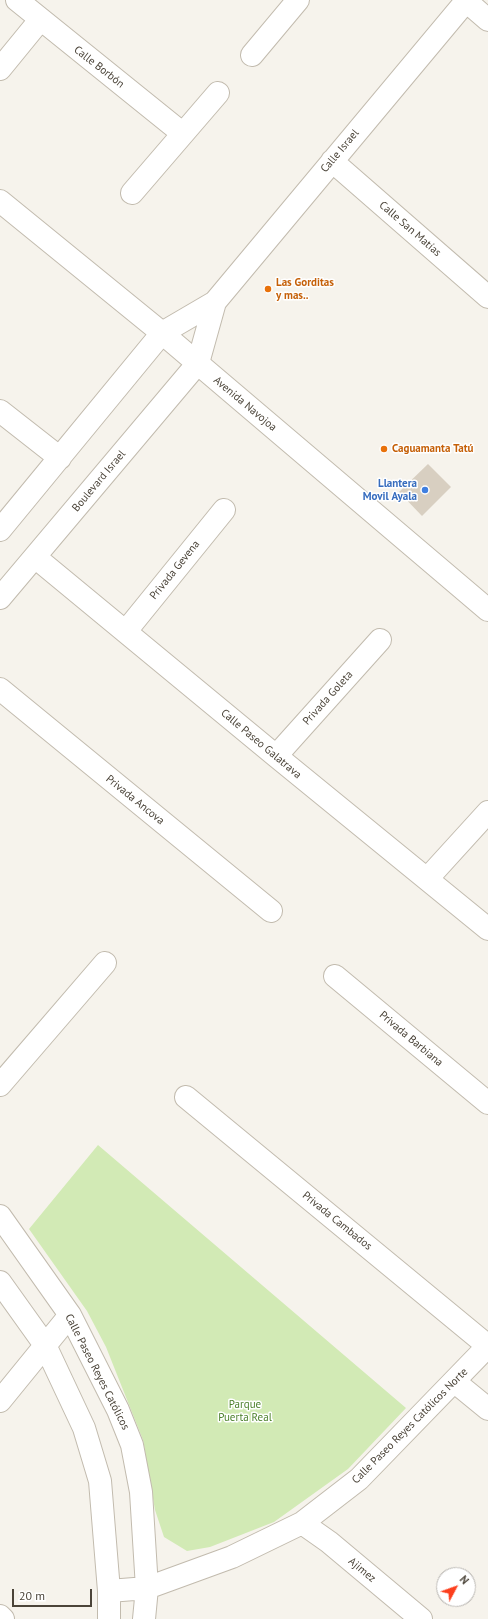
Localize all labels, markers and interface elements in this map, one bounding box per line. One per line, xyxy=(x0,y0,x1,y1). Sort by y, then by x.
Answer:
street label: Calle Borbón xyxy=(71,43,127,91)
street label: Calle Israel xyxy=(318,127,362,175)
street label: Calle San Matías xyxy=(376,199,444,259)
place label: Las Gorditas y mas.. xyxy=(276,276,334,302)
marker: Las Gorditas y mas.. xyxy=(263,284,273,294)
street label: Avenida Navojoa xyxy=(211,374,279,434)
place label: Caguamanta Tatú xyxy=(392,442,473,456)
marker: Caguamanta Tatú xyxy=(379,444,389,454)
street label: Boulevard Israel xyxy=(70,448,128,514)
place label: Llantera Movil Ayala xyxy=(363,477,417,503)
marker: Llantera Movil Ayala xyxy=(420,485,430,495)
street label: Privada Gevena xyxy=(147,538,203,602)
street label: Privada Goleta xyxy=(300,668,356,728)
street label: Calle Paseo Galatrava xyxy=(218,706,304,782)
street label: Privada Ancova xyxy=(103,772,167,828)
street label: Privada Barbiana xyxy=(377,1009,445,1069)
street label: Privada Cambados xyxy=(299,1189,375,1253)
street label: Calle Paseo Reyes Católicos xyxy=(62,1312,132,1432)
street label: Calle Paseo Reyes Católicos Norte xyxy=(349,1365,471,1487)
park label: Parque Puerta Real xyxy=(218,1398,272,1424)
street label: Ajimez xyxy=(346,1555,378,1585)
north arrow xyxy=(436,1567,476,1607)
text: N xyxy=(457,1572,472,1587)
scale bar xyxy=(14,1581,94,1607)
text: 20 m xyxy=(19,1588,45,1603)

